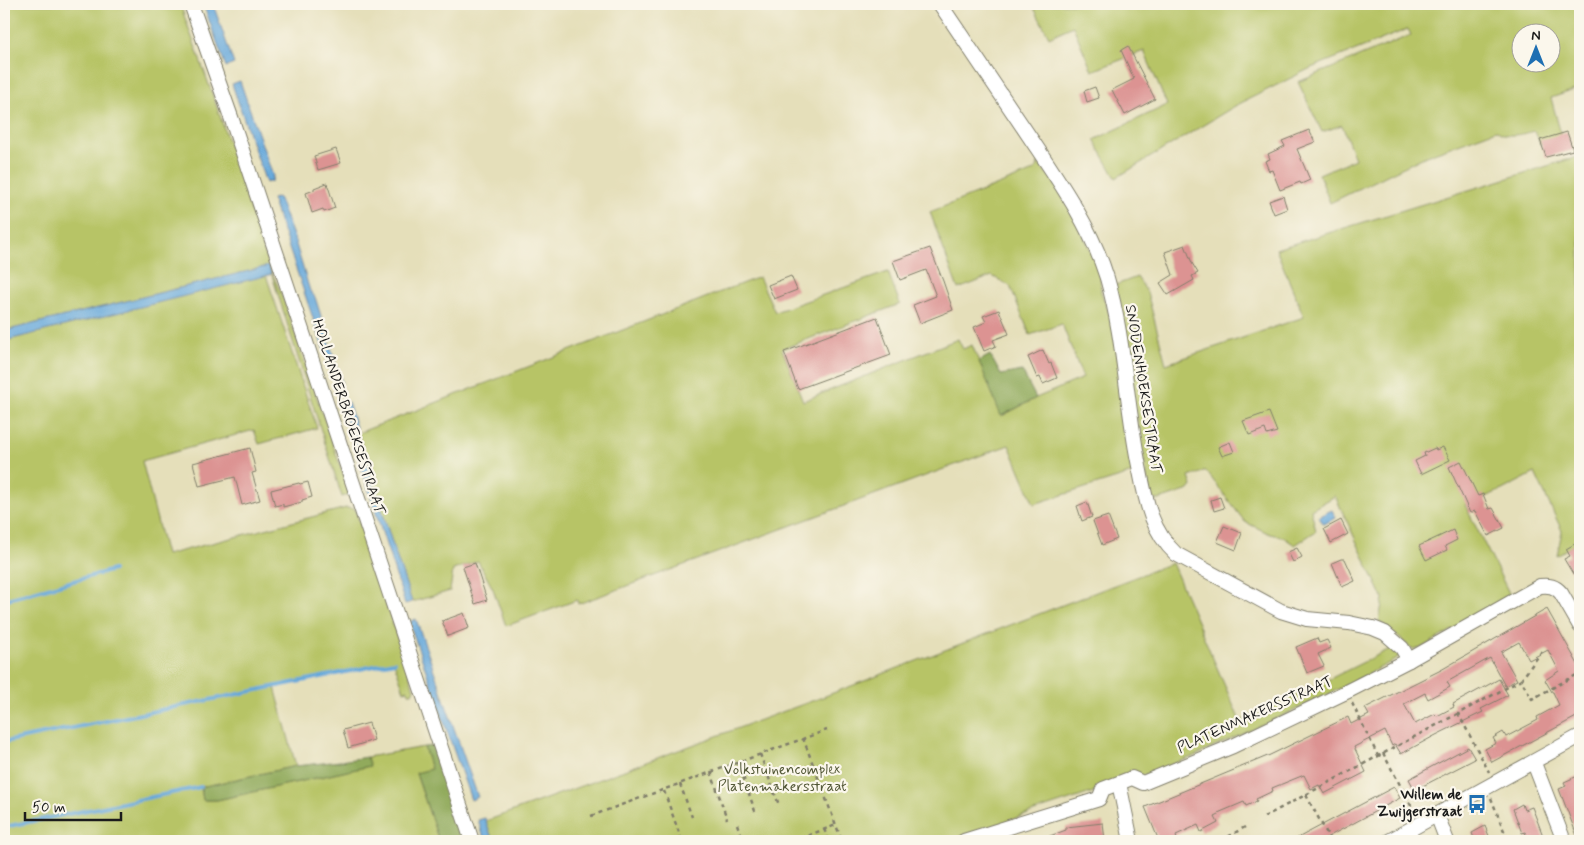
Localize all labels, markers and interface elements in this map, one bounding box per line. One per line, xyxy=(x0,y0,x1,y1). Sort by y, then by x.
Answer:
north arrow xyxy=(1512,22,1562,72)
text: N xyxy=(1531,27,1541,45)
street label: SNODENHOEKSESTRAAT xyxy=(1120,303,1166,475)
street label: HOLLANDERBROEKSESTRAAT xyxy=(307,317,389,518)
street label: PLATENMAKERSSTRAAT xyxy=(1174,672,1336,758)
park label: Volkstuinencomplex Platenmakersstraat xyxy=(717,760,847,797)
place label: Willem de Zwijgerstraat xyxy=(1377,785,1462,823)
scale bar xyxy=(25,790,121,822)
bus stop icon: Willem de Zwijgerstraat xyxy=(1466,793,1488,815)
text: 50 m xyxy=(32,798,66,818)

